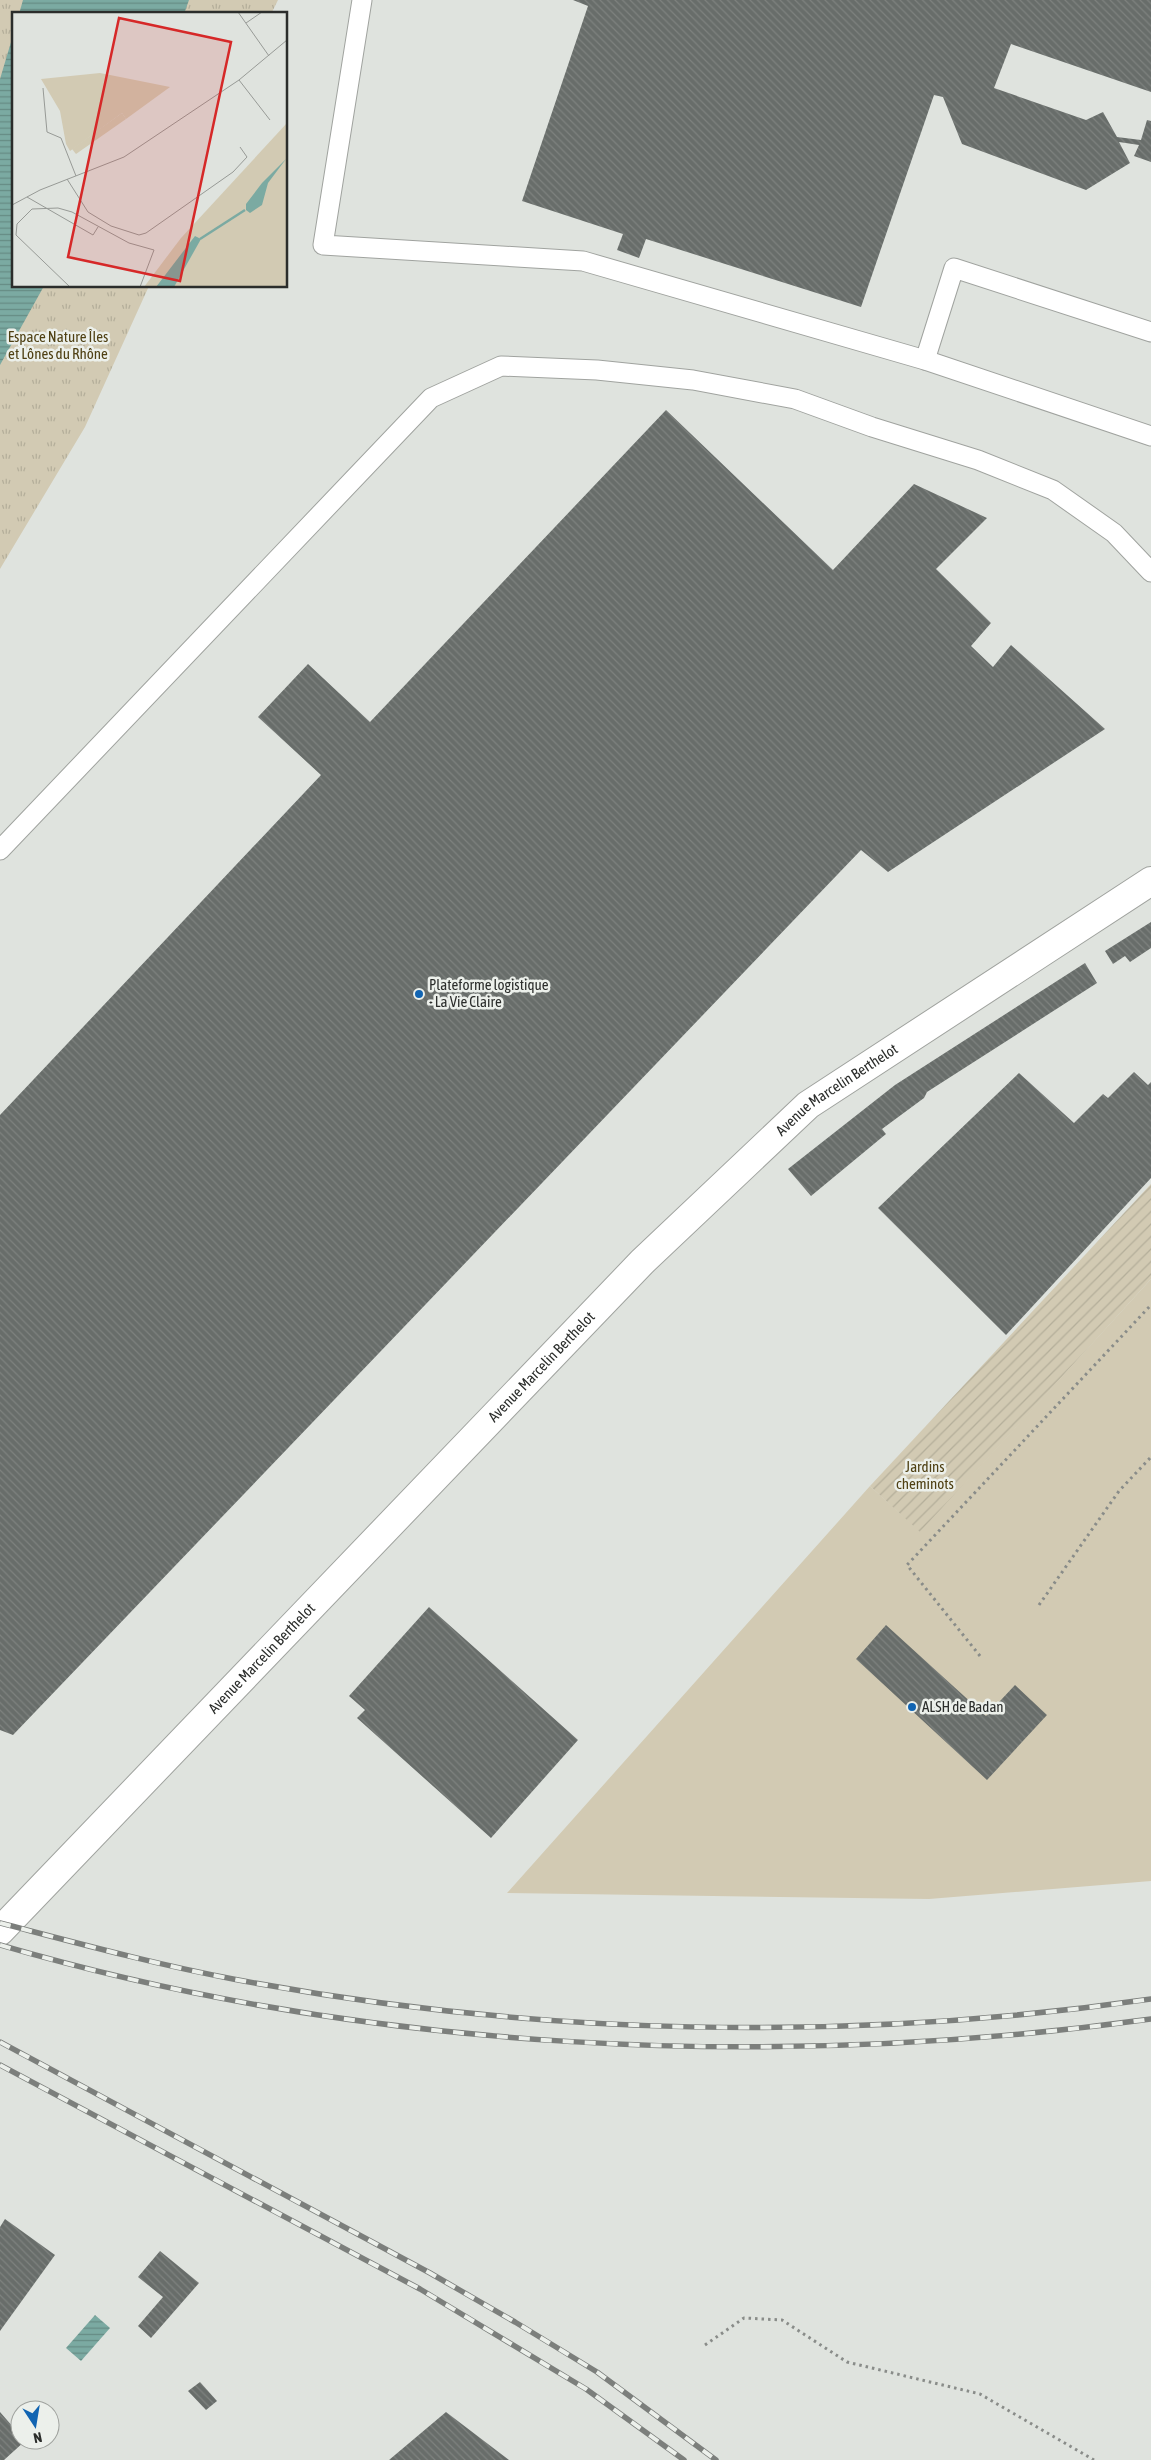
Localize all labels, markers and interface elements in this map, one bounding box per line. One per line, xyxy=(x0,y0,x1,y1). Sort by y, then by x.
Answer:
inset map xyxy=(12,12,288,288)
park label: Espace Nature Îles et Lônes du Rhône xyxy=(8,328,108,362)
place label: Plateforme logistique - La Vie Claire xyxy=(429,976,549,1010)
marker: Plateforme logistique - La Vie Claire xyxy=(413,988,425,1000)
street label: Avenue Marcelin Berthelot xyxy=(772,1040,901,1139)
street label: Avenue Marcelin Berthelot xyxy=(484,1308,598,1425)
park label: Jardins cheminots xyxy=(896,1458,954,1492)
street label: Avenue Marcelin Berthelot xyxy=(205,1599,318,1717)
place label: ALSH de Badan xyxy=(922,1698,1004,1715)
marker: ALSH de Badan xyxy=(906,1701,918,1713)
north arrow xyxy=(10,2400,60,2450)
text: N xyxy=(32,2429,43,2446)

